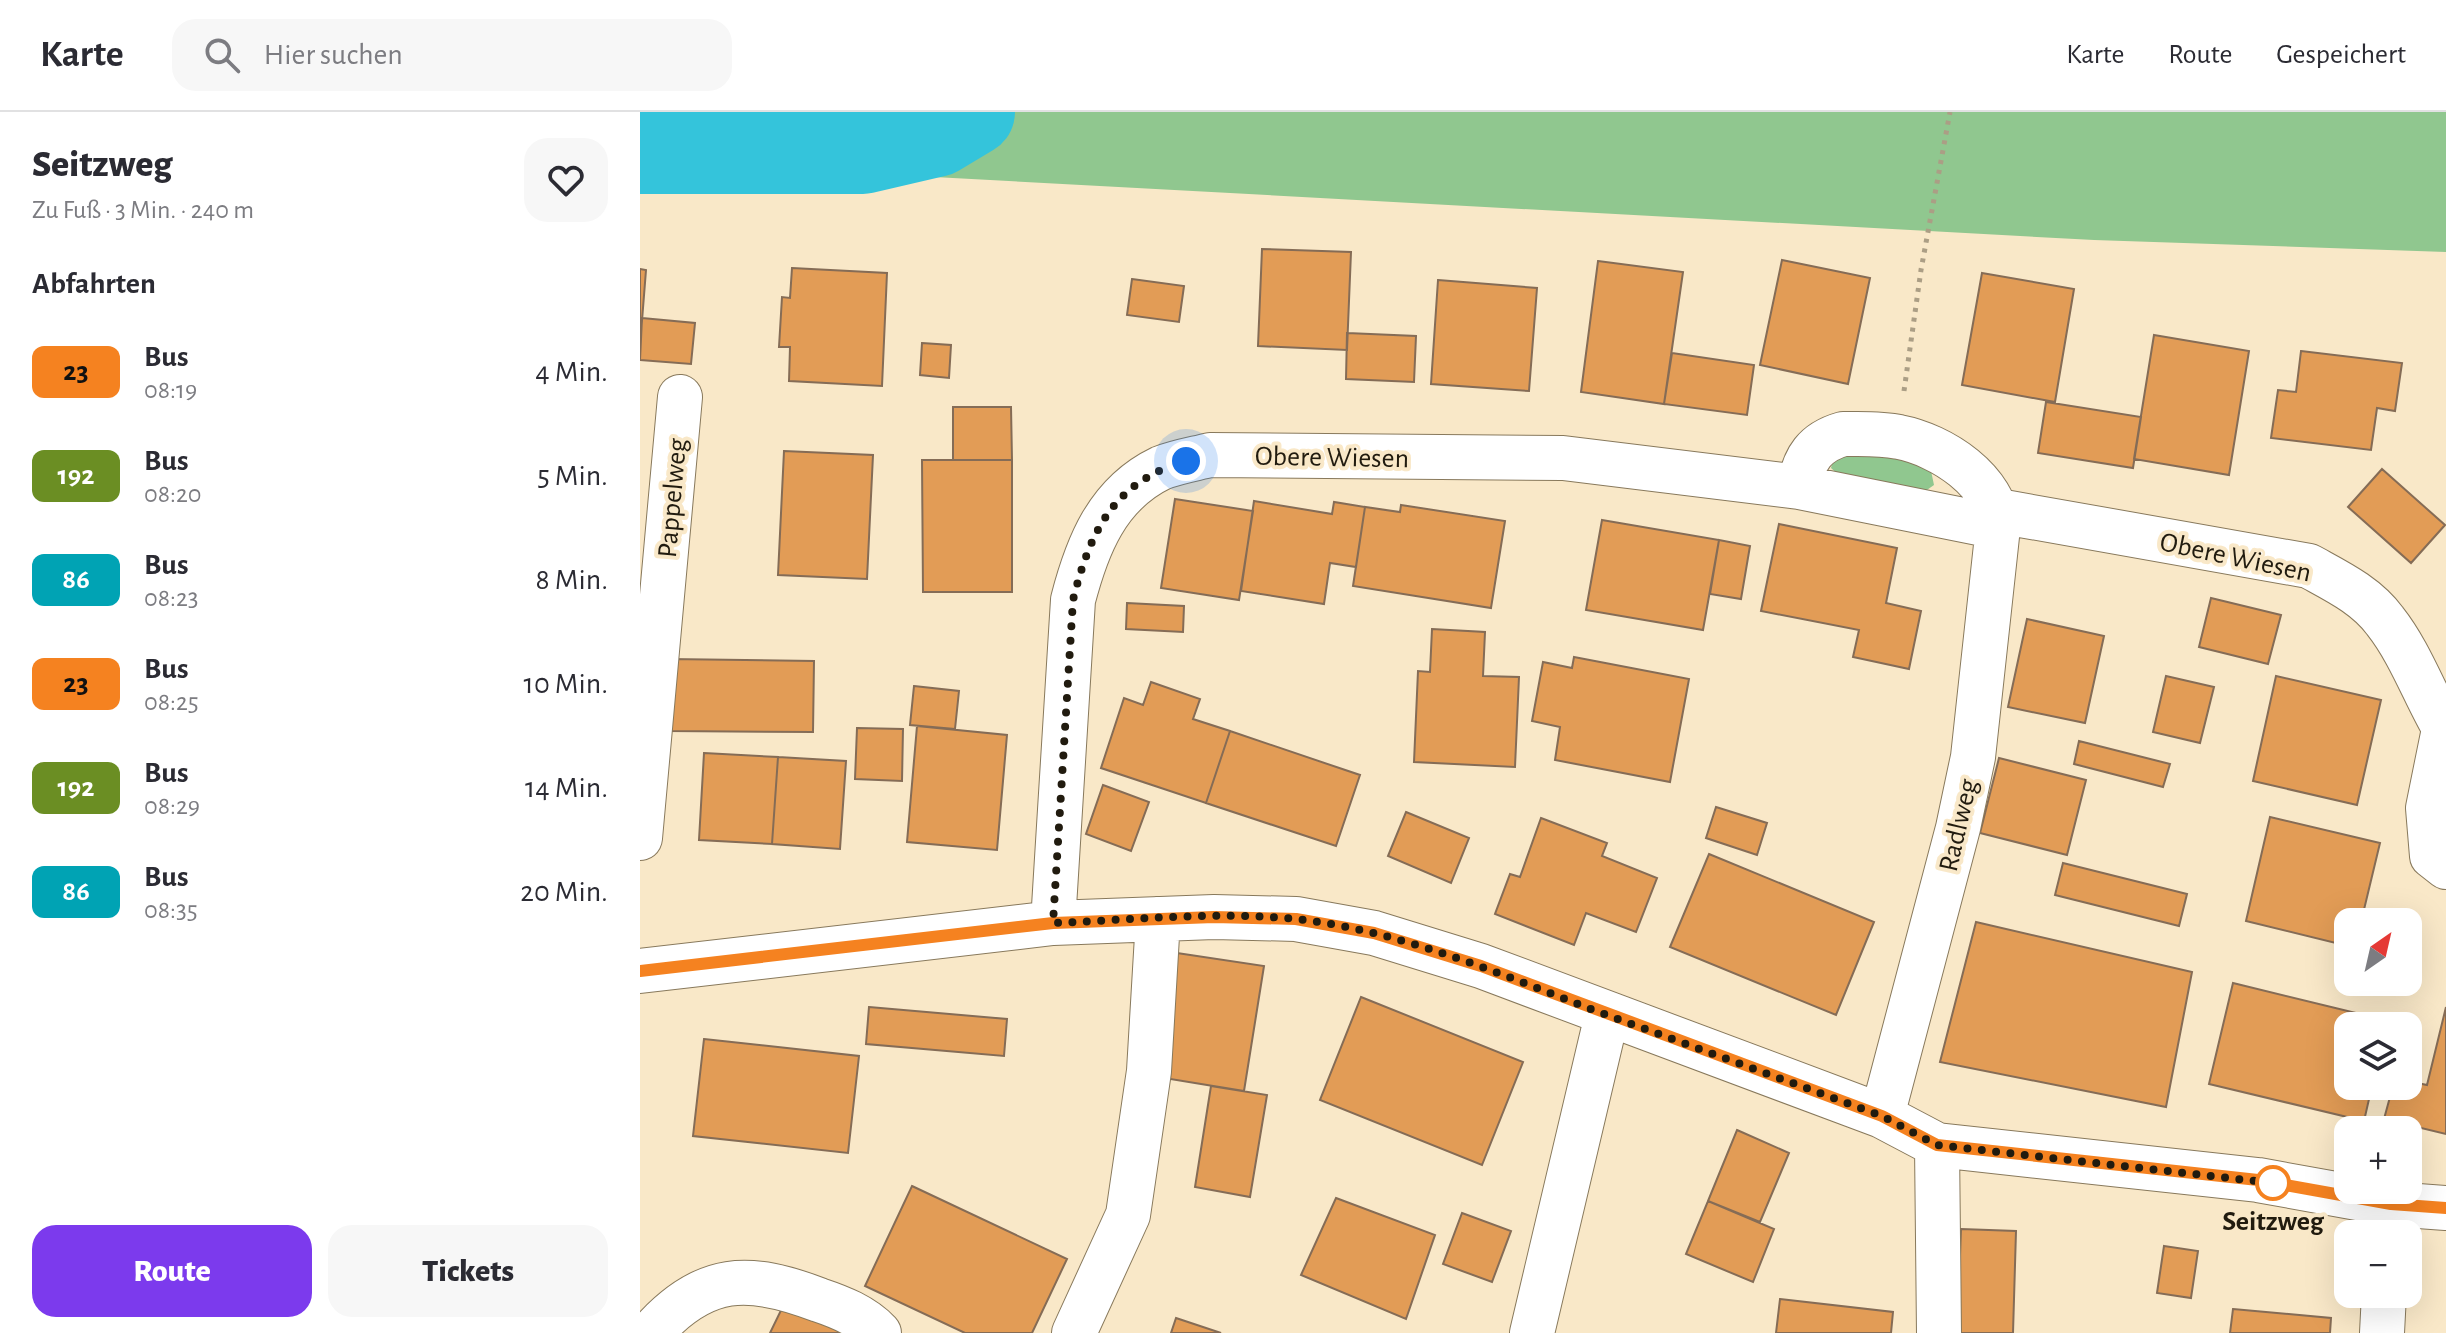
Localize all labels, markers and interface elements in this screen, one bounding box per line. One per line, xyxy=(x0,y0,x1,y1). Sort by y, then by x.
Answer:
search box xyxy=(172,19,732,91)
icon: search xyxy=(200,33,244,77)
text: Karte xyxy=(40,36,124,74)
text: Hier suchen xyxy=(264,40,403,70)
text: Karte xyxy=(2066,41,2124,69)
text: Route xyxy=(2168,41,2232,69)
text: Gespeichert xyxy=(2276,41,2406,69)
button: heart xyxy=(524,138,608,222)
text: Seitzweg xyxy=(32,146,172,184)
text: Zu Fuß · 3 Min. · 240 m xyxy=(32,197,254,223)
text: Abfahrten xyxy=(32,269,156,299)
text: Bus xyxy=(144,342,189,372)
text: 4 Min. xyxy=(535,357,608,387)
text: 23 xyxy=(63,358,89,386)
text: 08:19 xyxy=(144,377,197,403)
street label: Pappelweg xyxy=(654,437,692,559)
your location xyxy=(1166,441,1206,481)
street label: Obere Wiesen xyxy=(1255,443,1409,473)
text: Bus xyxy=(144,446,189,476)
text: 5 Min. xyxy=(537,461,608,491)
text: 192 xyxy=(58,462,94,490)
text: 08:20 xyxy=(144,481,202,507)
street label: Obere Wiesen xyxy=(2157,528,2314,588)
text: Bus xyxy=(144,550,189,580)
text: 8 Min. xyxy=(536,565,608,595)
text: 86 xyxy=(62,566,90,594)
text: 08:23 xyxy=(144,585,199,611)
text: Bus xyxy=(144,654,189,684)
text: 10 Min. xyxy=(524,669,608,699)
text: 23 xyxy=(63,670,89,698)
text: 08:25 xyxy=(144,689,199,715)
text: Bus xyxy=(144,758,189,788)
text: 14 Min. xyxy=(525,773,608,803)
text: 192 xyxy=(58,774,94,802)
street label: Radlweg xyxy=(1935,776,1983,874)
text: 08:29 xyxy=(144,793,200,819)
text: Bus xyxy=(144,862,189,892)
text: 20 Min. xyxy=(520,877,608,907)
text: 86 xyxy=(62,878,90,906)
text: 08:35 xyxy=(144,897,198,923)
north arrow xyxy=(2334,908,2422,996)
map controls xyxy=(2334,908,2422,1308)
button: layers xyxy=(2334,1012,2422,1100)
button: + xyxy=(2334,1116,2422,1204)
marker: Seitzweg xyxy=(2256,1166,2290,1200)
place label: Seitzweg xyxy=(2222,1208,2325,1236)
button: − xyxy=(2334,1220,2422,1308)
button: Route xyxy=(32,1225,312,1317)
button: Tickets xyxy=(328,1225,608,1317)

